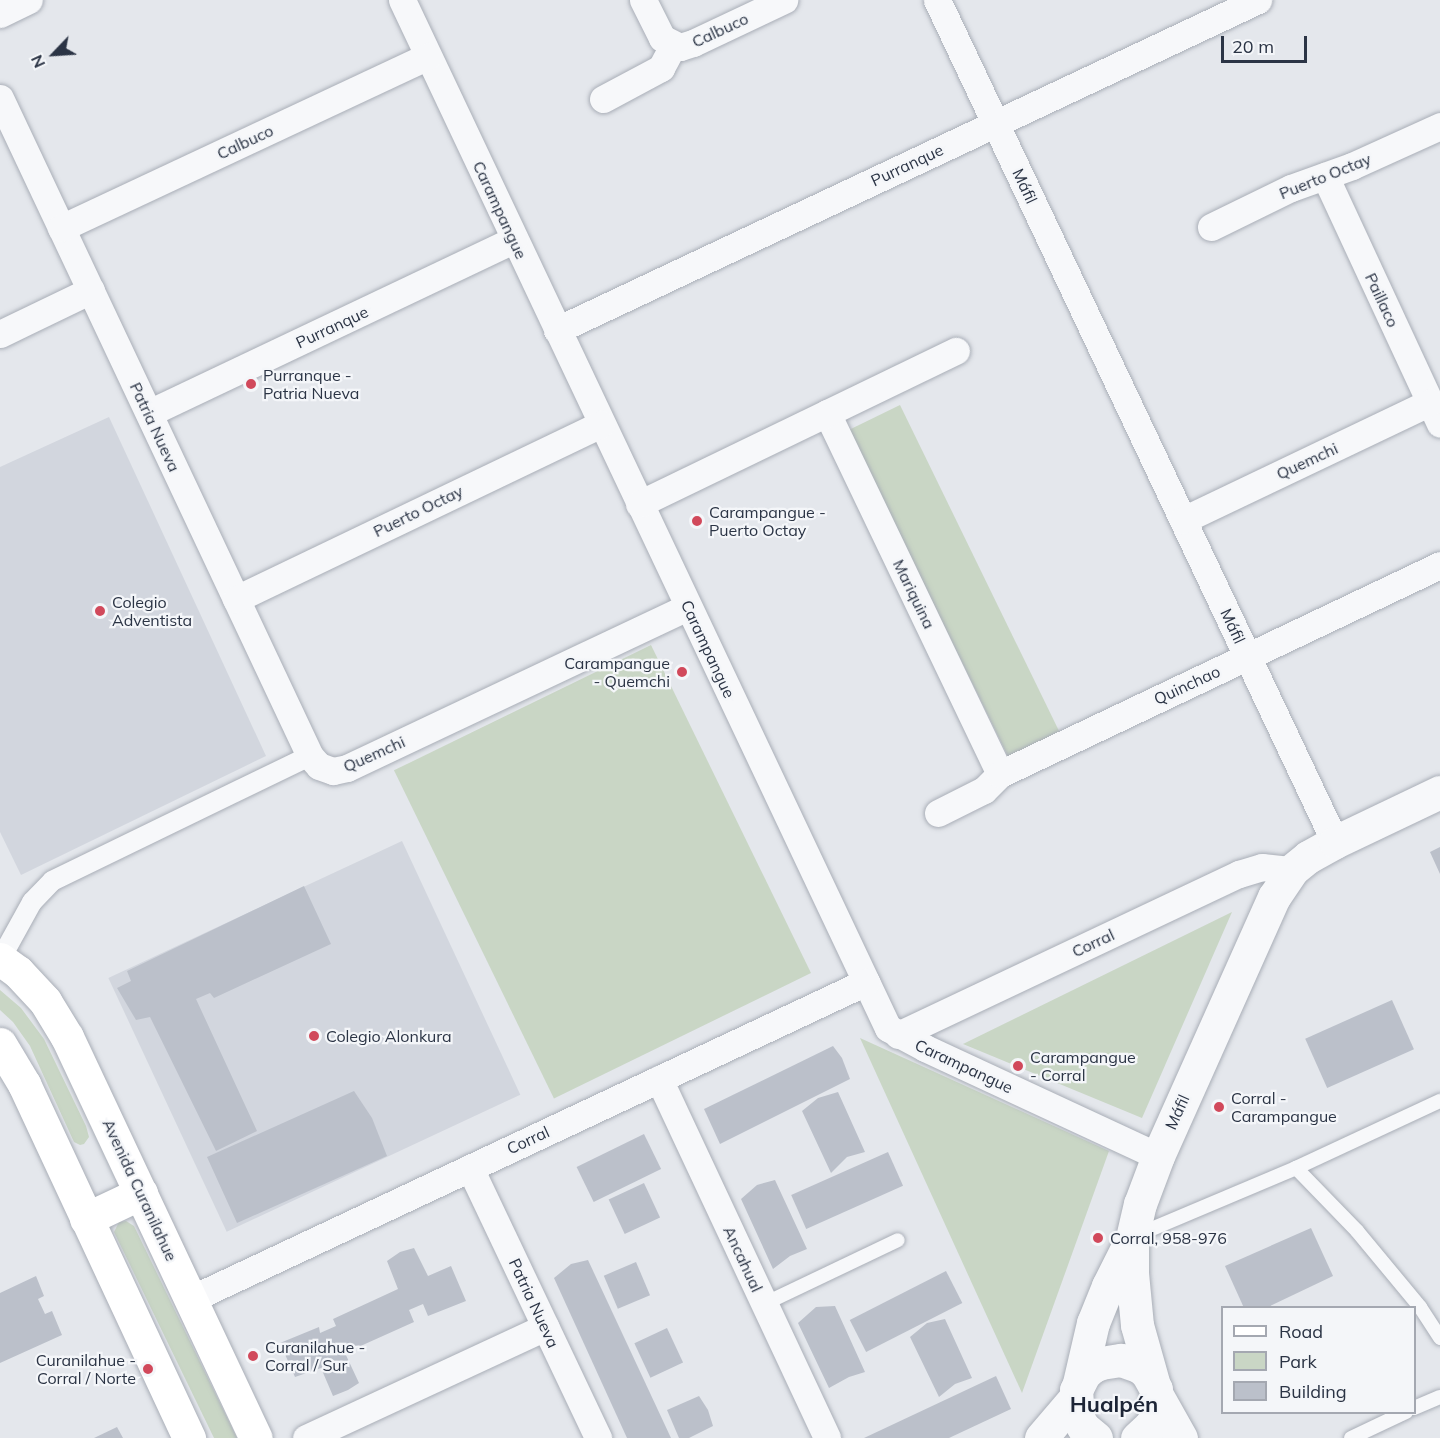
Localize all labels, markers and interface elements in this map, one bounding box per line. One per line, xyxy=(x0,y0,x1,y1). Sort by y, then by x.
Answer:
street label: Calbuco xyxy=(689,9,751,51)
north arrow xyxy=(24,24,84,84)
scale bar xyxy=(1224,24,1310,62)
text: 20 m xyxy=(1232,35,1274,58)
text: N xyxy=(26,52,49,71)
street label: Calbuco xyxy=(214,121,276,163)
street label: Purranque xyxy=(868,140,946,190)
street label: Puerto Octay xyxy=(1276,149,1374,203)
street label: Carampangue xyxy=(469,158,531,262)
street label: Máfil xyxy=(1009,165,1041,207)
street label: Paillaco xyxy=(1361,270,1403,330)
street label: Purranque xyxy=(293,302,371,352)
place label: Purranque - Patria Nueva xyxy=(263,365,359,403)
marker: Purranque - Patria Nueva xyxy=(244,377,258,391)
street label: Patria Nueva xyxy=(126,379,184,475)
street label: Quemchi xyxy=(1273,438,1341,484)
street label: Puerto Octay xyxy=(370,481,466,541)
place label: Carampangue - Puerto Octay xyxy=(709,502,826,540)
marker: Carampangue - Puerto Octay xyxy=(690,514,704,528)
street label: Mariquina xyxy=(889,556,939,632)
place label: Colegio Adventista xyxy=(112,592,192,630)
street label: Carampangue xyxy=(677,597,739,701)
marker: Colegio Adventista xyxy=(93,604,107,618)
street label: Máfil xyxy=(1217,605,1249,647)
place label: Carampangue - Quemchi xyxy=(564,653,670,691)
street label: Quinchao xyxy=(1151,661,1223,709)
marker: Carampangue - Quemchi xyxy=(675,665,689,679)
street label: Quemchi xyxy=(340,732,408,776)
street label: Corral xyxy=(1069,925,1117,961)
place label: Colegio Alonkura xyxy=(326,1026,452,1046)
marker: Colegio Alonkura xyxy=(307,1029,321,1043)
street label: Carampangue xyxy=(912,1035,1016,1097)
place label: Carampangue - Corral xyxy=(1030,1047,1136,1085)
marker: Carampangue - Corral xyxy=(1011,1059,1025,1073)
place label: Corral - Carampangue xyxy=(1231,1088,1337,1126)
street label: Máfil xyxy=(1161,1092,1193,1132)
marker: Corral - Carampangue xyxy=(1212,1100,1226,1114)
street label: Avenida Curanilahue xyxy=(99,1116,181,1264)
street label: Corral xyxy=(504,1122,552,1158)
street label: Ancahual xyxy=(719,1223,767,1295)
place label: Corral, 958-976 xyxy=(1110,1228,1227,1248)
marker: Corral, 958-976 xyxy=(1091,1231,1105,1245)
street label: Patria Nueva xyxy=(505,1255,563,1351)
legend xyxy=(1221,1306,1416,1414)
text: Road xyxy=(1279,1320,1323,1343)
place label: Curanilahue - Corral / Sur xyxy=(265,1337,365,1375)
marker: Curanilahue - Corral / Sur xyxy=(246,1349,260,1363)
place label: Curanilahue - Corral / Norte xyxy=(36,1350,136,1388)
text: Park xyxy=(1279,1350,1317,1373)
marker: Curanilahue - Corral / Norte xyxy=(141,1362,155,1376)
text: Building xyxy=(1279,1380,1347,1403)
district label: Hualpén xyxy=(1070,1392,1158,1418)

